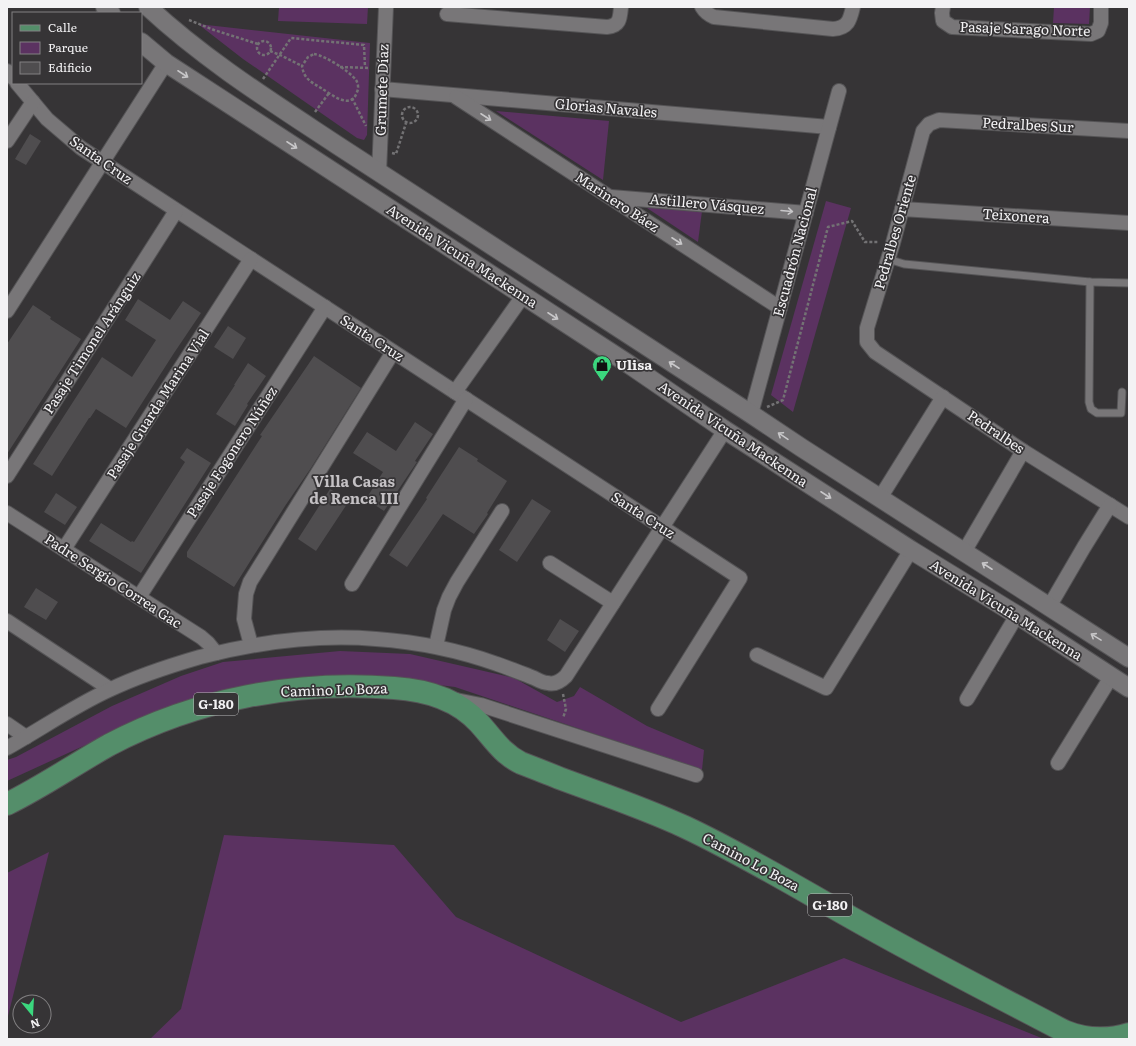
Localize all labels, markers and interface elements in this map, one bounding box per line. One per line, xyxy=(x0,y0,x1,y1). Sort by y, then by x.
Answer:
legend xyxy=(12,12,142,84)
street label: Pasaje Sarago Norte xyxy=(959,16,1091,40)
text: Calle xyxy=(48,18,77,36)
text: Parque xyxy=(48,38,88,56)
street label: Grumete Díaz xyxy=(369,43,393,136)
text: Edificio xyxy=(48,58,92,76)
one-way arrow xyxy=(178,70,189,78)
street label: Glorias Navales xyxy=(554,93,658,121)
street label: Pedralbes Sur xyxy=(982,112,1075,136)
one-way arrow xyxy=(480,113,491,121)
street label: Santa Cruz xyxy=(66,130,137,188)
one-way arrow xyxy=(286,141,297,149)
street label: Marinero Báez xyxy=(571,166,664,236)
street label: Pedralbes Oriente xyxy=(868,172,920,291)
street label: Escuadrón Nacional xyxy=(767,184,821,319)
street label: Astillero Vásquez xyxy=(649,188,765,218)
street label: Avenida Vicuña Mackenna xyxy=(383,199,542,312)
street label: Teixonera xyxy=(982,203,1051,227)
one-way arrow xyxy=(780,207,793,215)
one-way arrow xyxy=(671,237,682,245)
street label: Pasaje Timonel Aránguiz xyxy=(38,267,145,417)
street label: Santa Cruz xyxy=(337,309,409,365)
one-way arrow xyxy=(548,311,559,320)
street label: Pasaje Guarda Marina Vial xyxy=(101,324,213,482)
shop icon: Ulisa xyxy=(591,354,613,382)
place label: Ulisa xyxy=(616,354,653,374)
one-way arrow xyxy=(668,360,680,368)
street label: Avenida Vicuña Mackenna xyxy=(655,375,813,491)
street label: Pasaje Fogonero Núñez xyxy=(181,382,281,521)
street label: Pedralbes xyxy=(964,405,1029,458)
one-way arrow xyxy=(778,432,789,440)
district label: Villa Casas de Renca III xyxy=(309,469,399,509)
street label: Santa Cruz xyxy=(608,486,680,542)
one-way arrow xyxy=(820,491,831,499)
street label: Padre Sergio Correa Gac xyxy=(41,528,186,632)
street label: Avenida Vicuña Mackenna xyxy=(926,554,1087,665)
one-way arrow xyxy=(981,562,993,570)
one-way arrow xyxy=(1090,632,1102,640)
street label: Camino Lo Boza xyxy=(280,677,388,701)
road number: G-180 xyxy=(194,693,238,715)
street label: Camino Lo Boza xyxy=(699,827,804,895)
road number: G-180 xyxy=(808,894,852,916)
north arrow xyxy=(12,994,52,1034)
text: N xyxy=(29,1015,42,1033)

